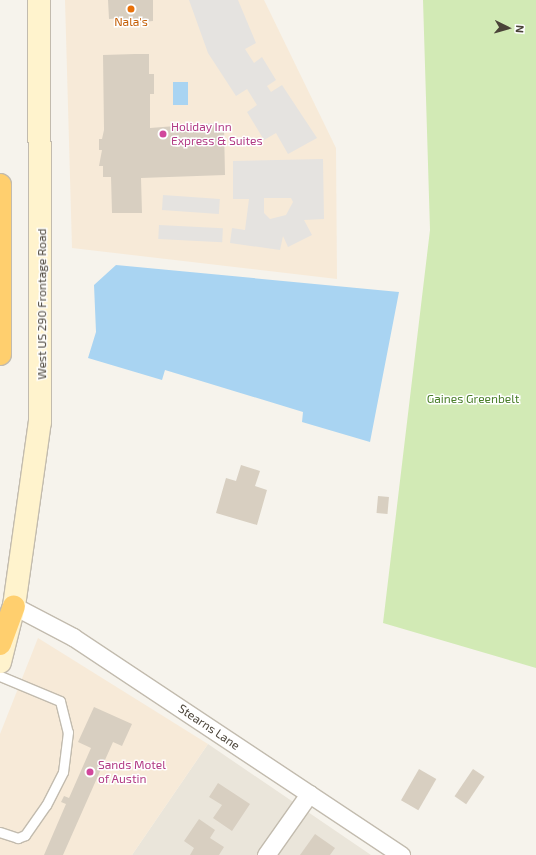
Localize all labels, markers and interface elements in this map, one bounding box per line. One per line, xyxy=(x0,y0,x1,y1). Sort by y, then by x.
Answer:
marker: Nala's xyxy=(126,4,136,14)
north arrow xyxy=(488,8,528,48)
place label: Nala's xyxy=(114,15,148,29)
text: N xyxy=(514,25,527,34)
place label: Holiday Inn Express & Suites xyxy=(171,120,263,148)
marker: Holiday Inn Express & Suites xyxy=(158,129,168,139)
street label: West US 290 Frontage Road xyxy=(35,228,49,380)
park label: Gaines Greenbelt xyxy=(427,392,519,406)
street label: Stearns Lane xyxy=(176,701,242,753)
place label: Sands Motel of Austin xyxy=(98,758,166,786)
marker: Sands Motel of Austin xyxy=(85,767,95,777)

